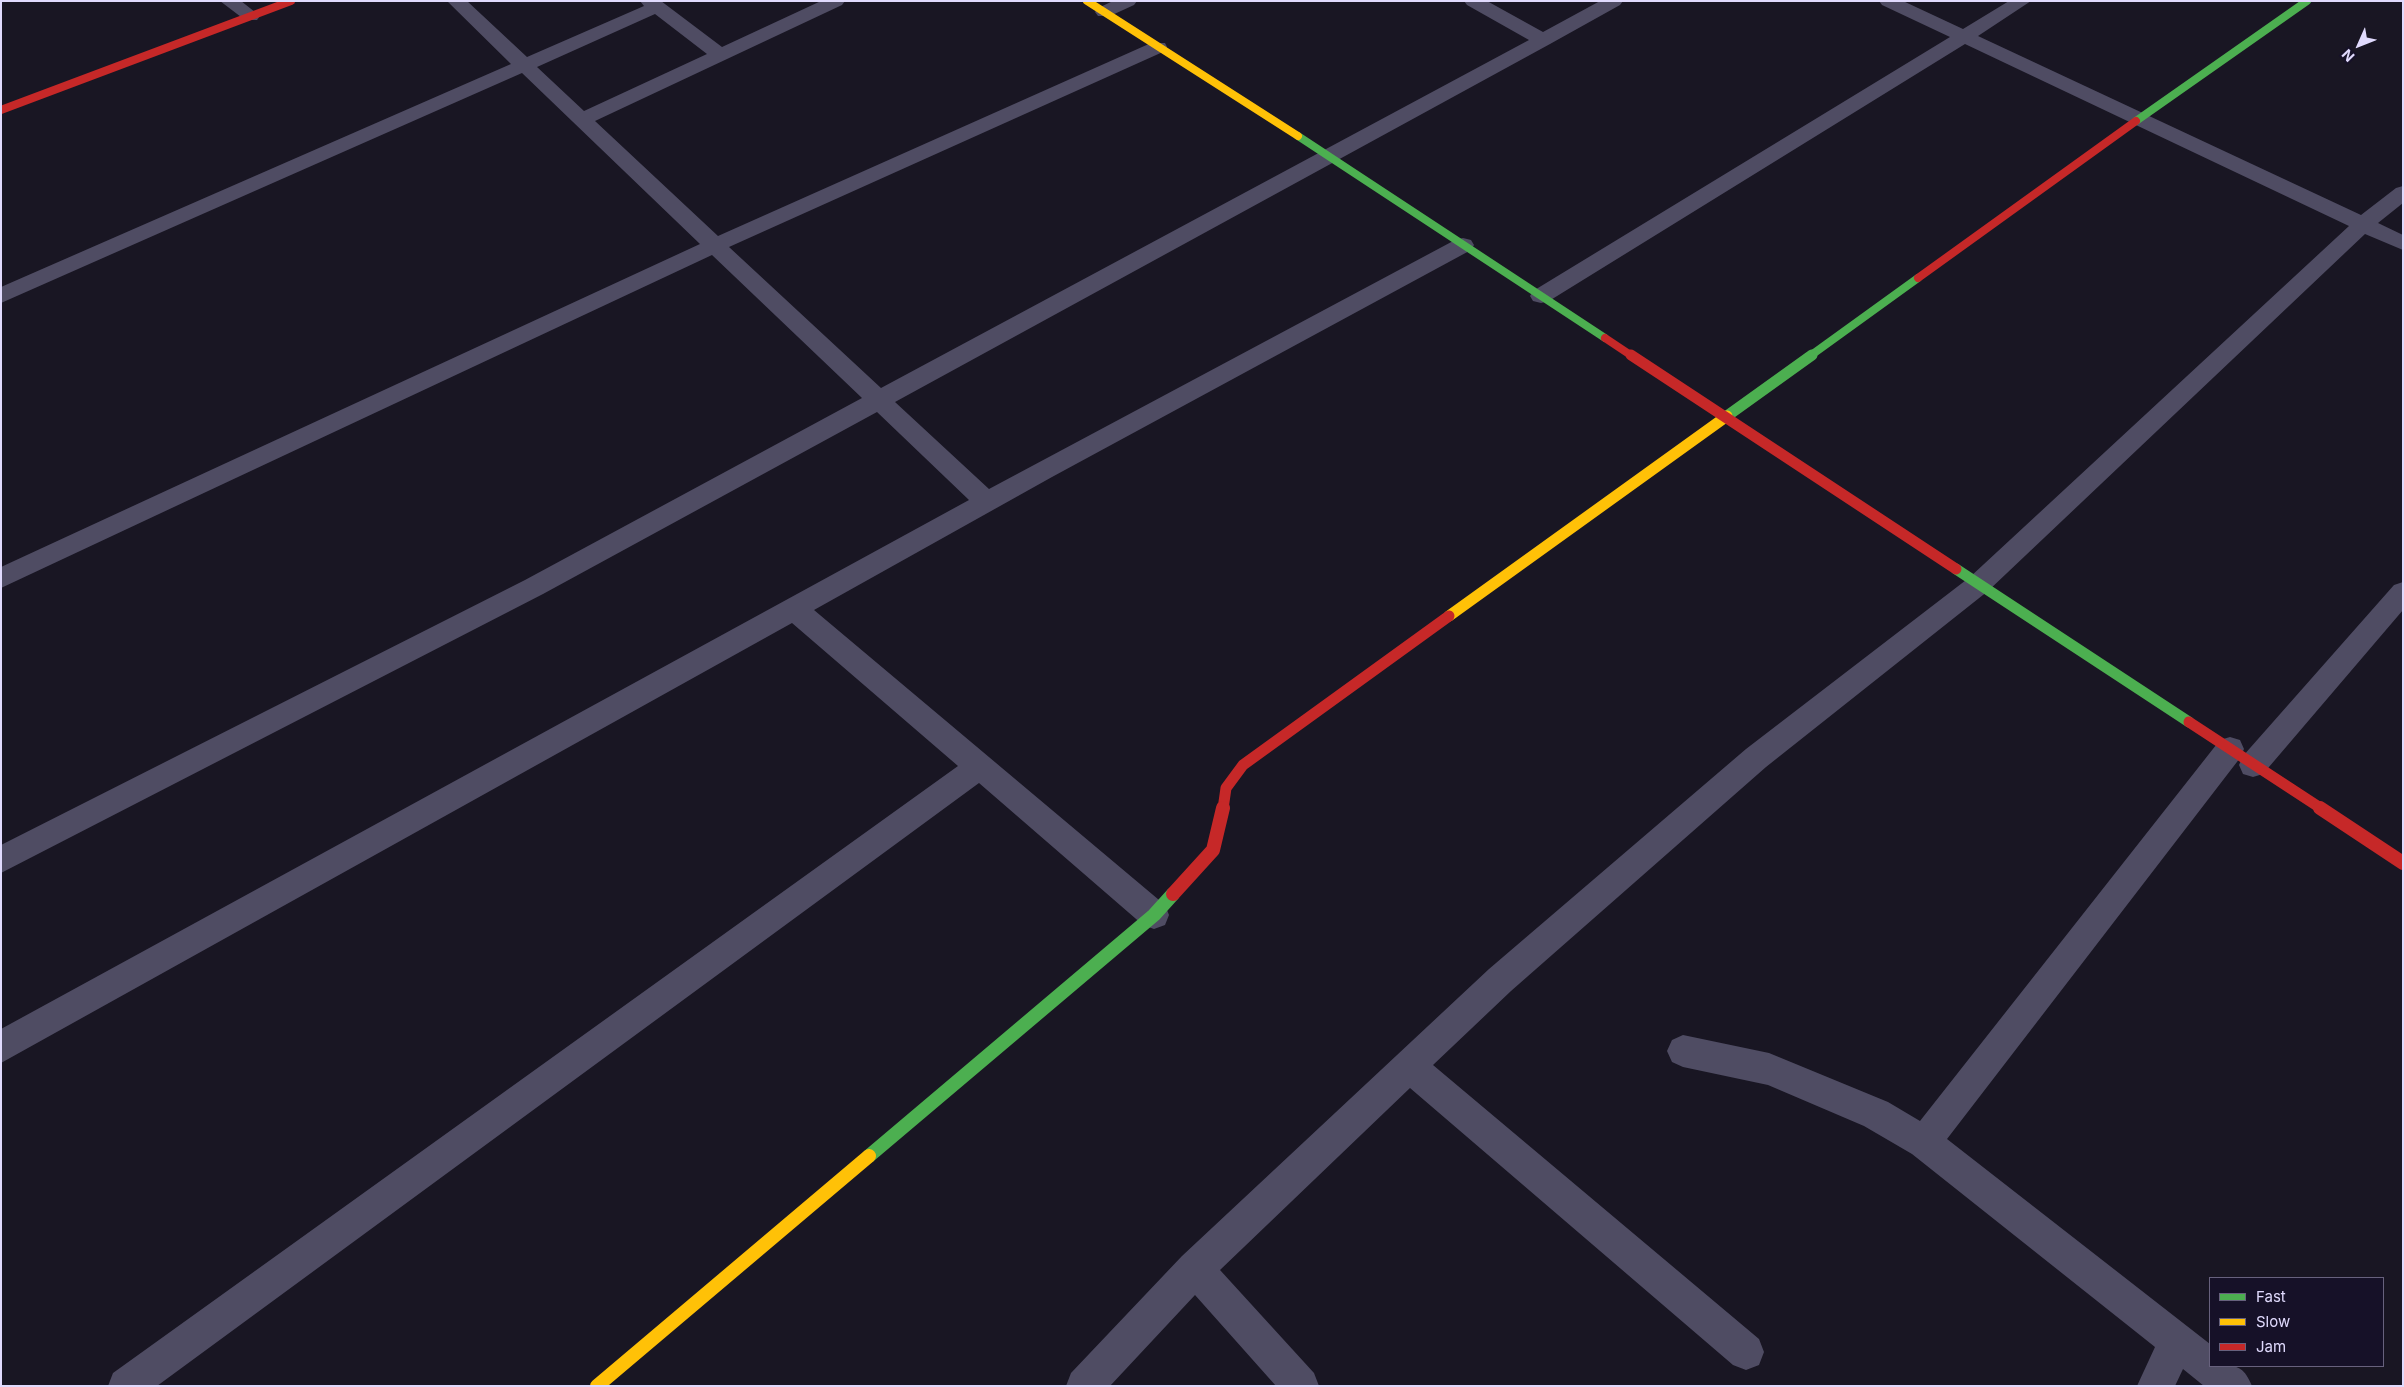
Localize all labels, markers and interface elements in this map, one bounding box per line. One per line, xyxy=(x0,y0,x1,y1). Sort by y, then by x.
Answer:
north arrow xyxy=(2334,20,2384,70)
text: N xyxy=(2338,46,2358,66)
legend xyxy=(2209,1277,2384,1367)
text: Fast xyxy=(2256,1287,2286,1306)
text: Slow xyxy=(2256,1312,2290,1331)
text: Jam xyxy=(2256,1337,2286,1356)

